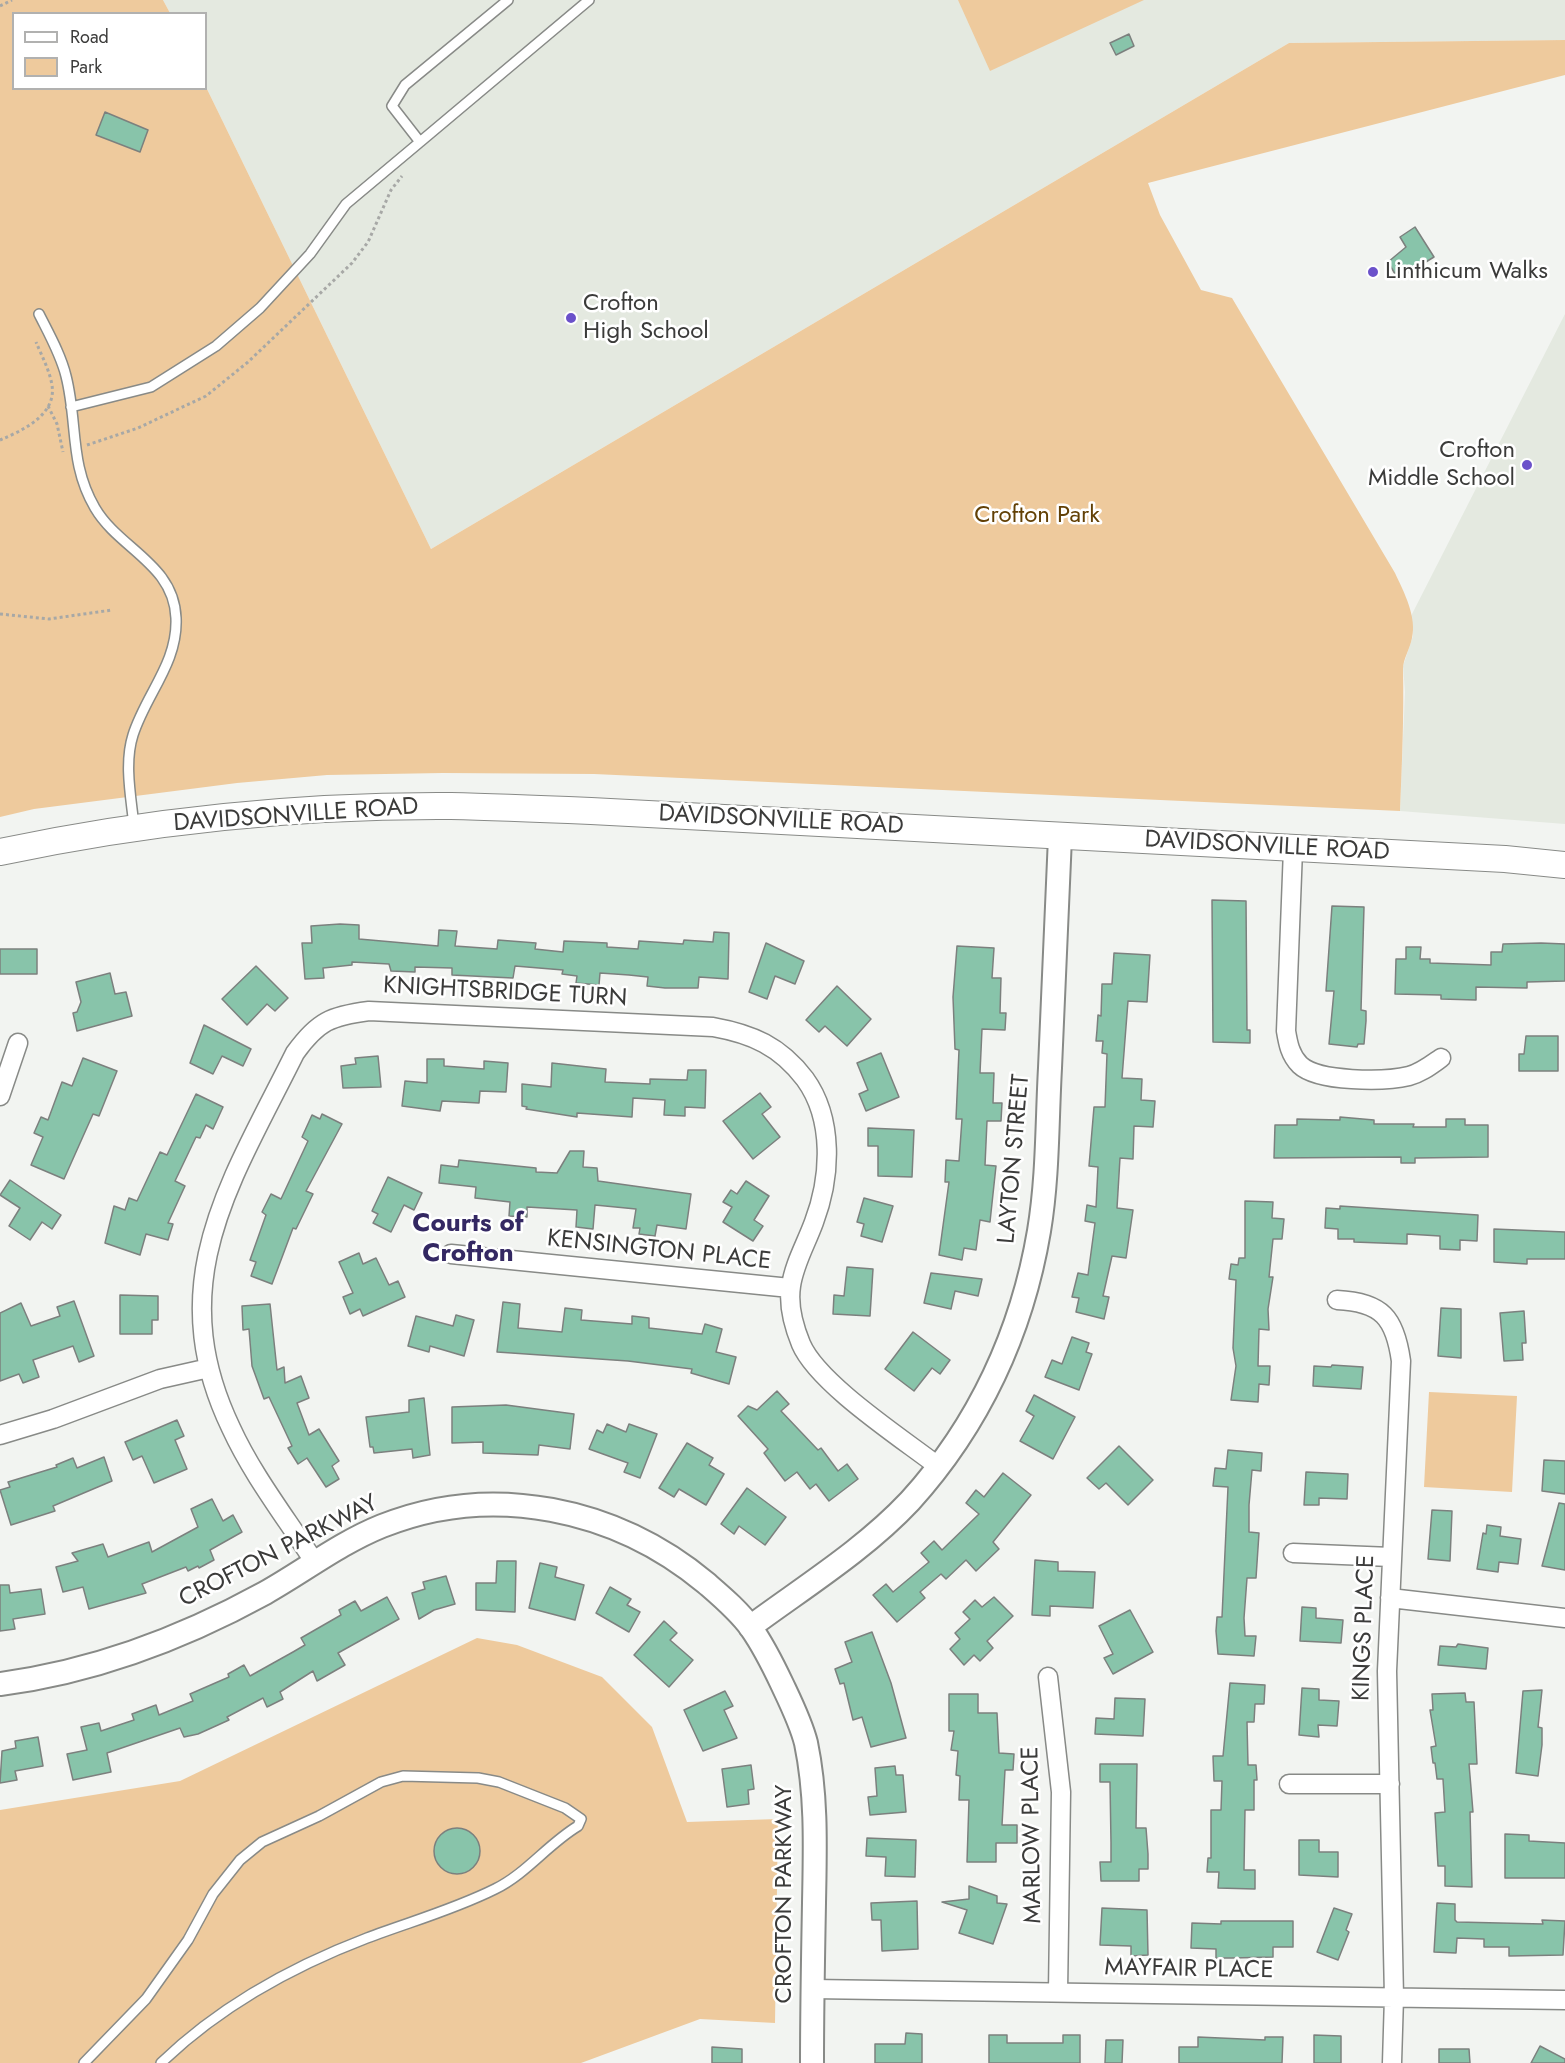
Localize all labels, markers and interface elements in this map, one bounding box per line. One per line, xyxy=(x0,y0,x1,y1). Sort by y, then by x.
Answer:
legend xyxy=(12,12,207,90)
text: Road xyxy=(70,24,109,50)
text: Park xyxy=(70,54,102,80)
place label: Linthicum Walks xyxy=(1385,258,1548,286)
marker: Linthicum Walks xyxy=(1366,265,1380,279)
place label: Crofton High School xyxy=(583,290,709,346)
marker: Crofton High School xyxy=(564,311,578,325)
place label: Crofton Middle School xyxy=(1368,437,1515,493)
marker: Crofton Middle School xyxy=(1520,458,1534,472)
park label: Crofton Park xyxy=(974,502,1100,530)
street label: DAVIDSONVILLE ROAD xyxy=(173,793,419,839)
street label: DAVIDSONVILLE ROAD xyxy=(658,800,904,842)
street label: DAVIDSONVILLE ROAD xyxy=(1144,826,1390,868)
street label: KNIGHTSBRIDGE TURN xyxy=(382,972,628,1014)
street label: LAYTON STREET xyxy=(993,1073,1037,1245)
district label: Courts of Crofton xyxy=(412,1209,524,1270)
street label: KENSINGTON PLACE xyxy=(546,1225,772,1277)
street label: CROFTON PARKWAY xyxy=(175,1489,383,1615)
street label: KINGS PLACE xyxy=(1348,1554,1382,1702)
street label: MARLOW PLACE xyxy=(1017,1746,1049,1924)
street label: CROFTON PARKWAY xyxy=(771,1785,799,2003)
street label: MAYFAIR PLACE xyxy=(1104,1954,1274,1986)

